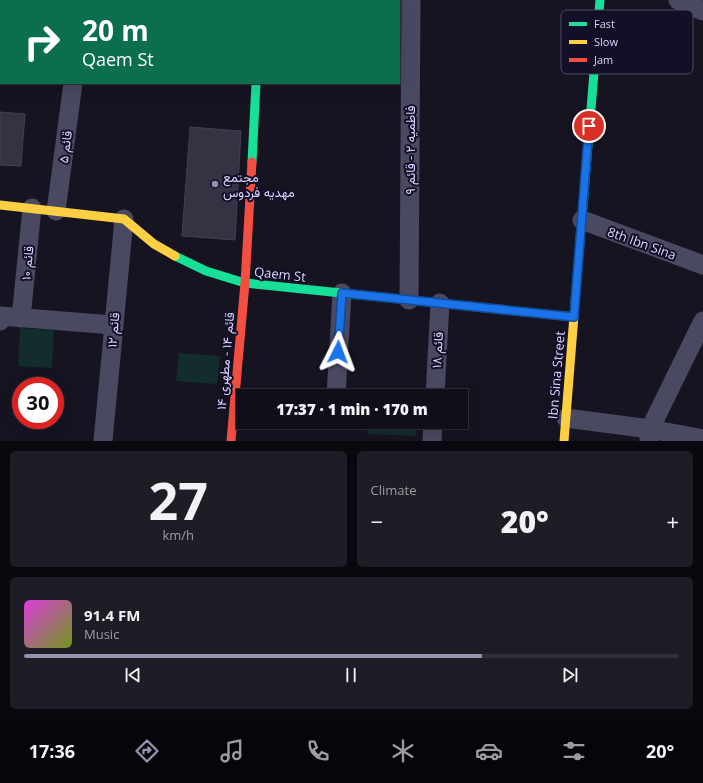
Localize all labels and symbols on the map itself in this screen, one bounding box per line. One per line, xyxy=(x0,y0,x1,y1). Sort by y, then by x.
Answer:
legend xyxy=(561,10,693,74)
text: Fast xyxy=(594,16,615,31)
text: Slow xyxy=(594,34,618,49)
text: Jam xyxy=(593,52,613,67)
street label: فاطمیه ۲ - قائم ۹ xyxy=(401,105,419,195)
pin xyxy=(572,109,606,143)
street label: قائم ۵ xyxy=(54,130,76,164)
place label: مجتمع مهدیه فردوس xyxy=(223,168,295,201)
marker: مجتمع مهدیه فردوس xyxy=(210,179,220,189)
street label: 8th Ibn Sina xyxy=(605,222,679,264)
street label: قائم ۱۰ xyxy=(17,245,37,281)
street label: Qaem St xyxy=(253,262,307,286)
street label: قائم ۱۲ xyxy=(102,311,124,348)
street label: قائم ۱۴ - مطهری ۱۴ xyxy=(212,311,238,411)
street label: Ibn Sina Street xyxy=(543,330,569,420)
position arrow xyxy=(317,331,359,373)
street label: قائم ۱۸ xyxy=(427,331,447,369)
speed limit sign: 30 xyxy=(12,377,64,429)

